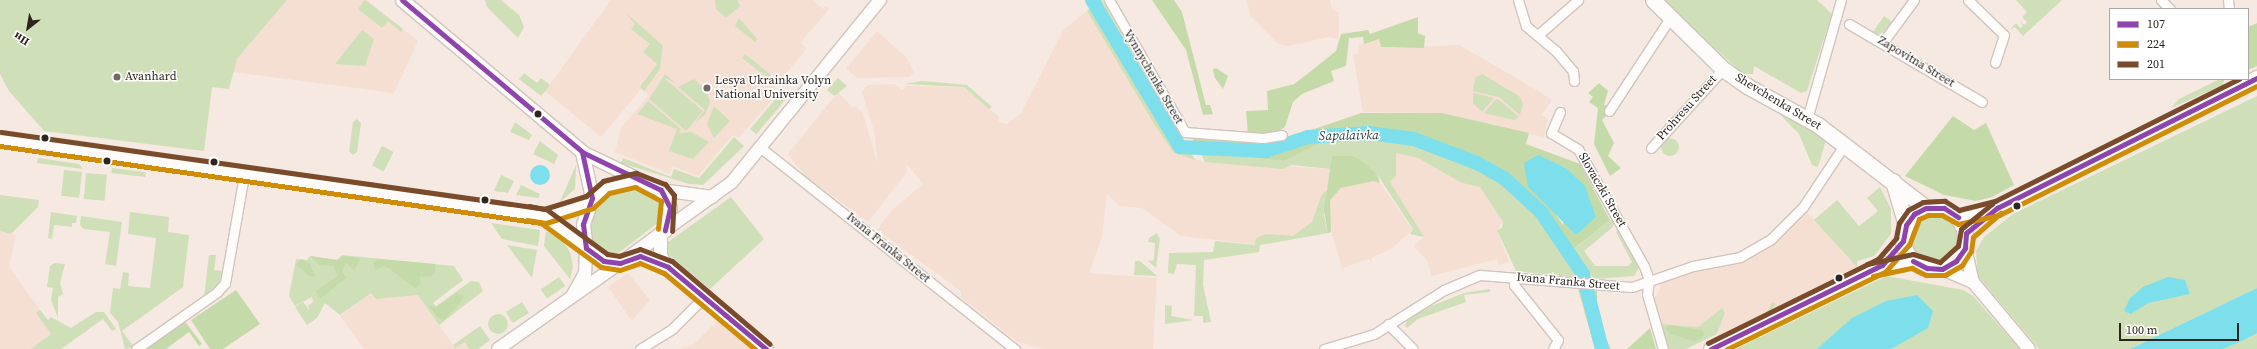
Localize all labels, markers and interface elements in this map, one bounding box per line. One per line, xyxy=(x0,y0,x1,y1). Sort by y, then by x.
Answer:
north arrow xyxy=(8,8,48,48)
legend xyxy=(2109,8,2249,80)
text: 107 xyxy=(2147,16,2165,32)
street label: Vynnychenka Street xyxy=(1120,27,1186,127)
text: Пн xyxy=(11,28,32,49)
street label: Zapovitna Street xyxy=(1875,33,1957,91)
text: 224 xyxy=(2147,36,2165,52)
text: 201 xyxy=(2147,56,2165,72)
place label: Avanhard xyxy=(125,70,176,84)
street label: Shevchenka Street xyxy=(1732,71,1824,133)
marker: Avanhard xyxy=(112,72,122,82)
street label: Prohresu Street xyxy=(1654,72,1720,144)
place label: Lesya Ukrainka Volyn National University xyxy=(715,74,832,102)
marker: Lesya Ukrainka Volyn National University xyxy=(702,83,712,93)
unlabelled marker xyxy=(533,109,543,119)
water label: Sapalaivka xyxy=(1319,128,1379,144)
unlabelled marker xyxy=(40,133,50,143)
street label: Slovaczki Street xyxy=(1575,150,1629,230)
unlabelled marker xyxy=(102,156,112,166)
unlabelled marker xyxy=(209,157,219,167)
unlabelled marker xyxy=(480,195,490,205)
unlabelled marker xyxy=(2012,201,2022,211)
street label: Ivana Franka Street xyxy=(843,210,933,286)
street label: Ivana Franka Street xyxy=(1516,270,1620,294)
unlabelled marker xyxy=(1834,273,1844,283)
scale bar xyxy=(2121,315,2241,341)
text: 100 m xyxy=(2126,322,2158,338)

